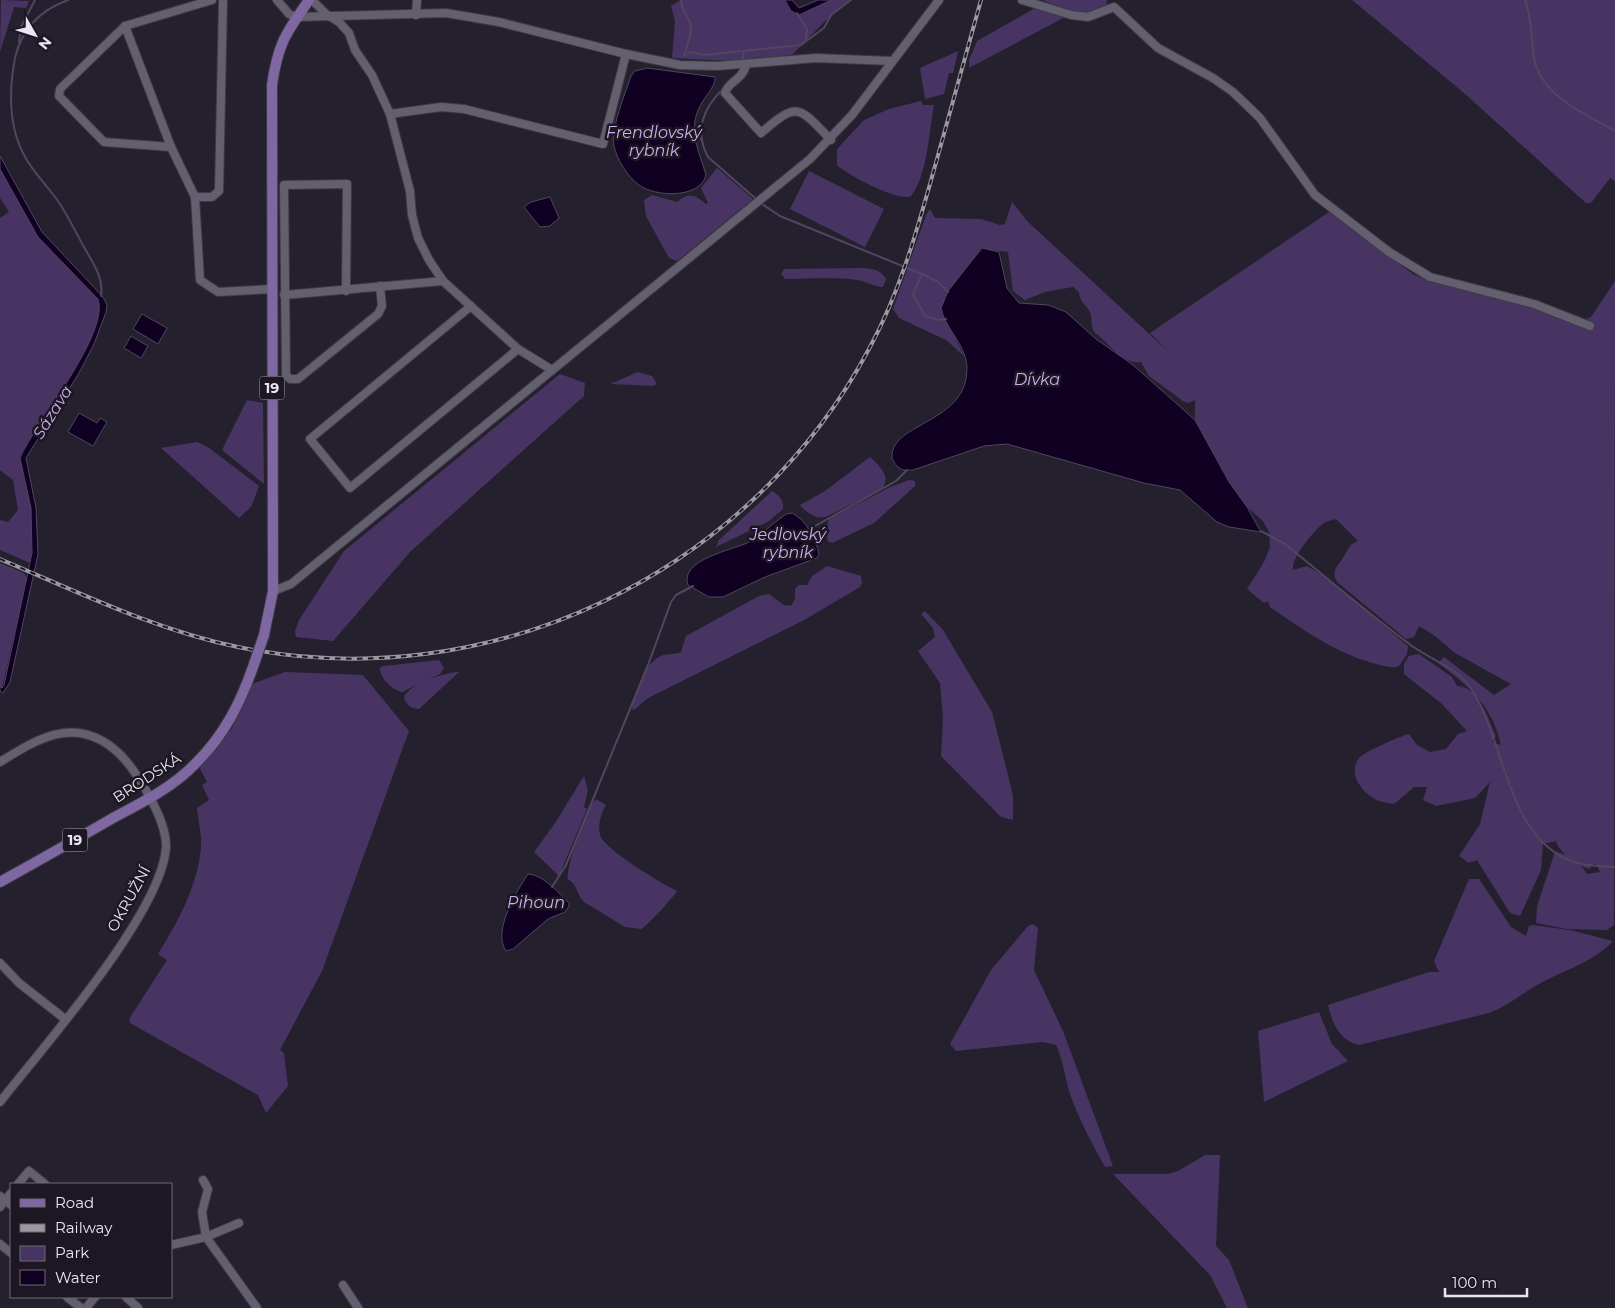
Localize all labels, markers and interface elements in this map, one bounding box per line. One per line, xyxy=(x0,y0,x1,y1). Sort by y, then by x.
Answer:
north arrow xyxy=(10,10,60,60)
text: N xyxy=(35,33,56,53)
water label: Frendlovský rybník xyxy=(606,123,703,160)
water label: Dívka xyxy=(1014,370,1060,389)
road number: 19 xyxy=(260,376,284,399)
water label: Sázava xyxy=(29,382,76,442)
water label: Jedlovský rybník xyxy=(749,525,828,562)
street label: BRODSKÁ xyxy=(109,748,185,807)
road number: 19 xyxy=(62,828,88,852)
street label: OKRUŽNÍ xyxy=(103,862,155,935)
water label: Pihoun xyxy=(507,893,565,912)
legend xyxy=(10,1183,172,1298)
text: Road xyxy=(55,1193,94,1212)
text: Railway xyxy=(55,1218,113,1237)
text: Park xyxy=(55,1243,89,1262)
scale bar xyxy=(1445,1266,1528,1298)
text: Water xyxy=(55,1268,101,1287)
text: 100 m xyxy=(1452,1273,1497,1292)

